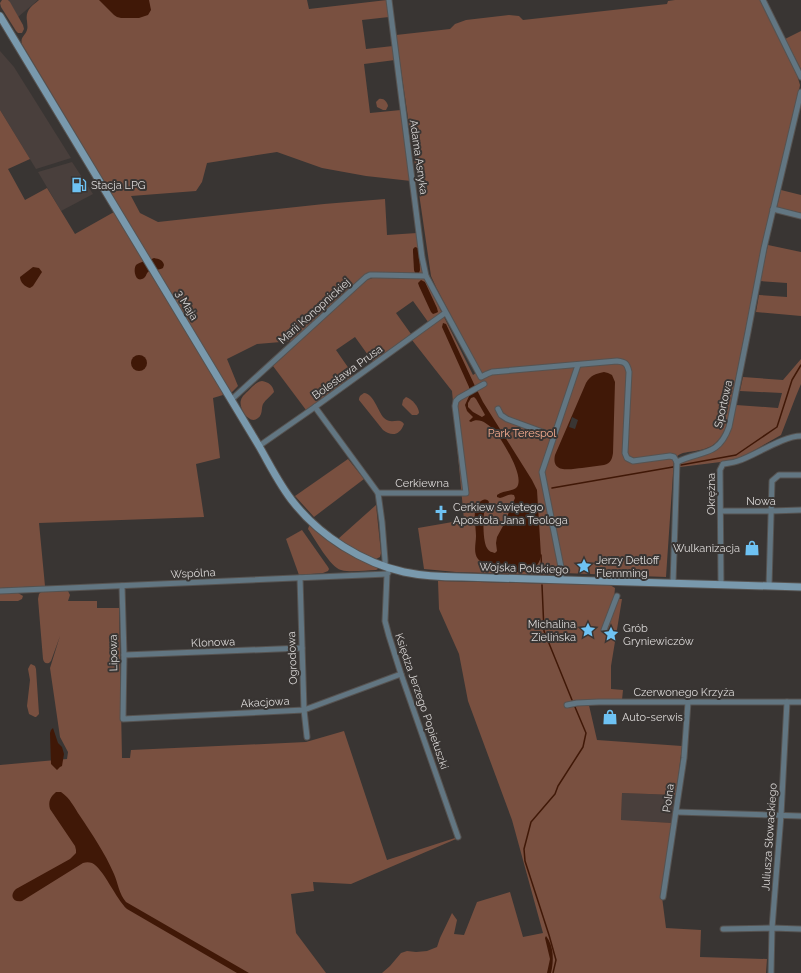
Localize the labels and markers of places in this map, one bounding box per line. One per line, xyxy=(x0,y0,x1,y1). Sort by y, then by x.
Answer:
fuel station icon: Stacja LPG xyxy=(70,176,88,194)
place label: Stacja LPG xyxy=(91,179,146,192)
place label: Cerkiew świętego Apostoła Jana Teologa xyxy=(453,501,568,527)
church icon: Cerkiew świętego Apostoła Jana Teologa xyxy=(432,504,450,522)
shop icon: Wulkanizacja xyxy=(743,539,761,557)
place label: Wulkanizacja xyxy=(673,542,740,555)
place label: Jerzy Detloff Flemming xyxy=(596,554,660,580)
place icon: Jerzy Detloff Flemming xyxy=(575,557,593,575)
place label: Michalina Zielińska xyxy=(528,618,576,644)
place icon: Michalina Zielińska xyxy=(579,621,597,639)
place label: Grób Gryniewiczów xyxy=(623,622,694,648)
place icon: Grób Gryniewiczów xyxy=(602,625,620,643)
shop icon: Auto-serwis xyxy=(601,708,619,726)
place label: Auto-serwis xyxy=(622,711,683,724)

